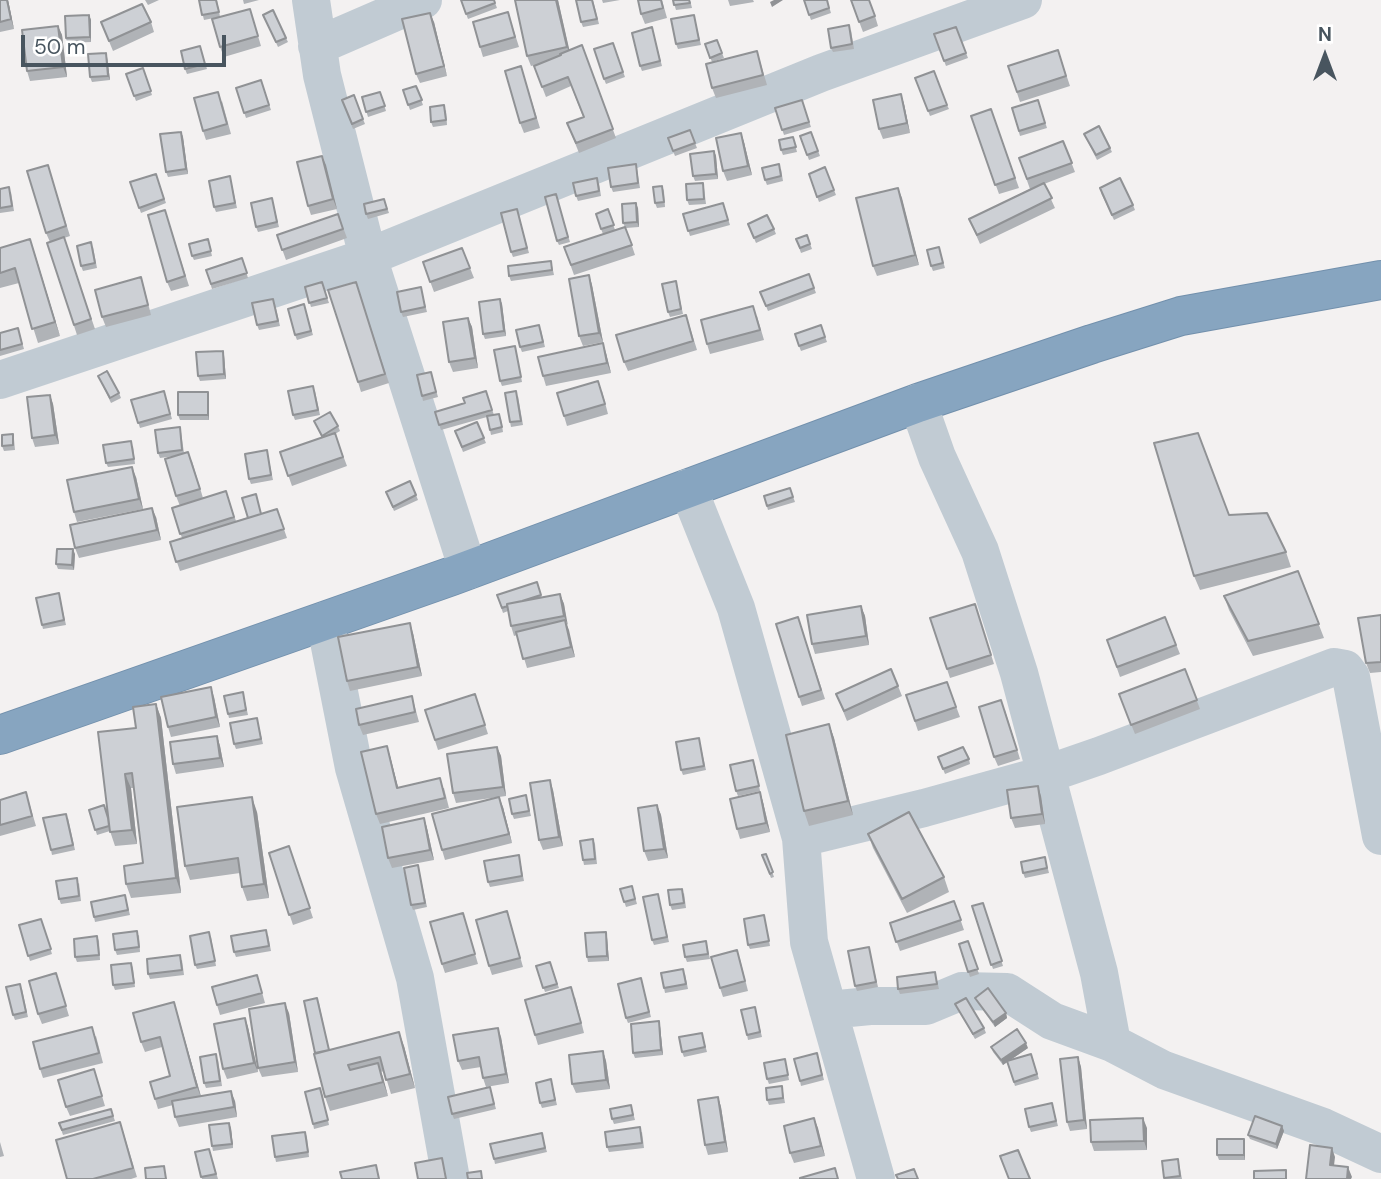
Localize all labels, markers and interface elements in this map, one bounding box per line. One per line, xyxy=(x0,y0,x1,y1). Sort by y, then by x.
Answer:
scale bar xyxy=(24,21,229,65)
north arrow xyxy=(1290,21,1360,91)
text: N xyxy=(1318,22,1332,47)
text: 50 m xyxy=(34,33,85,61)

